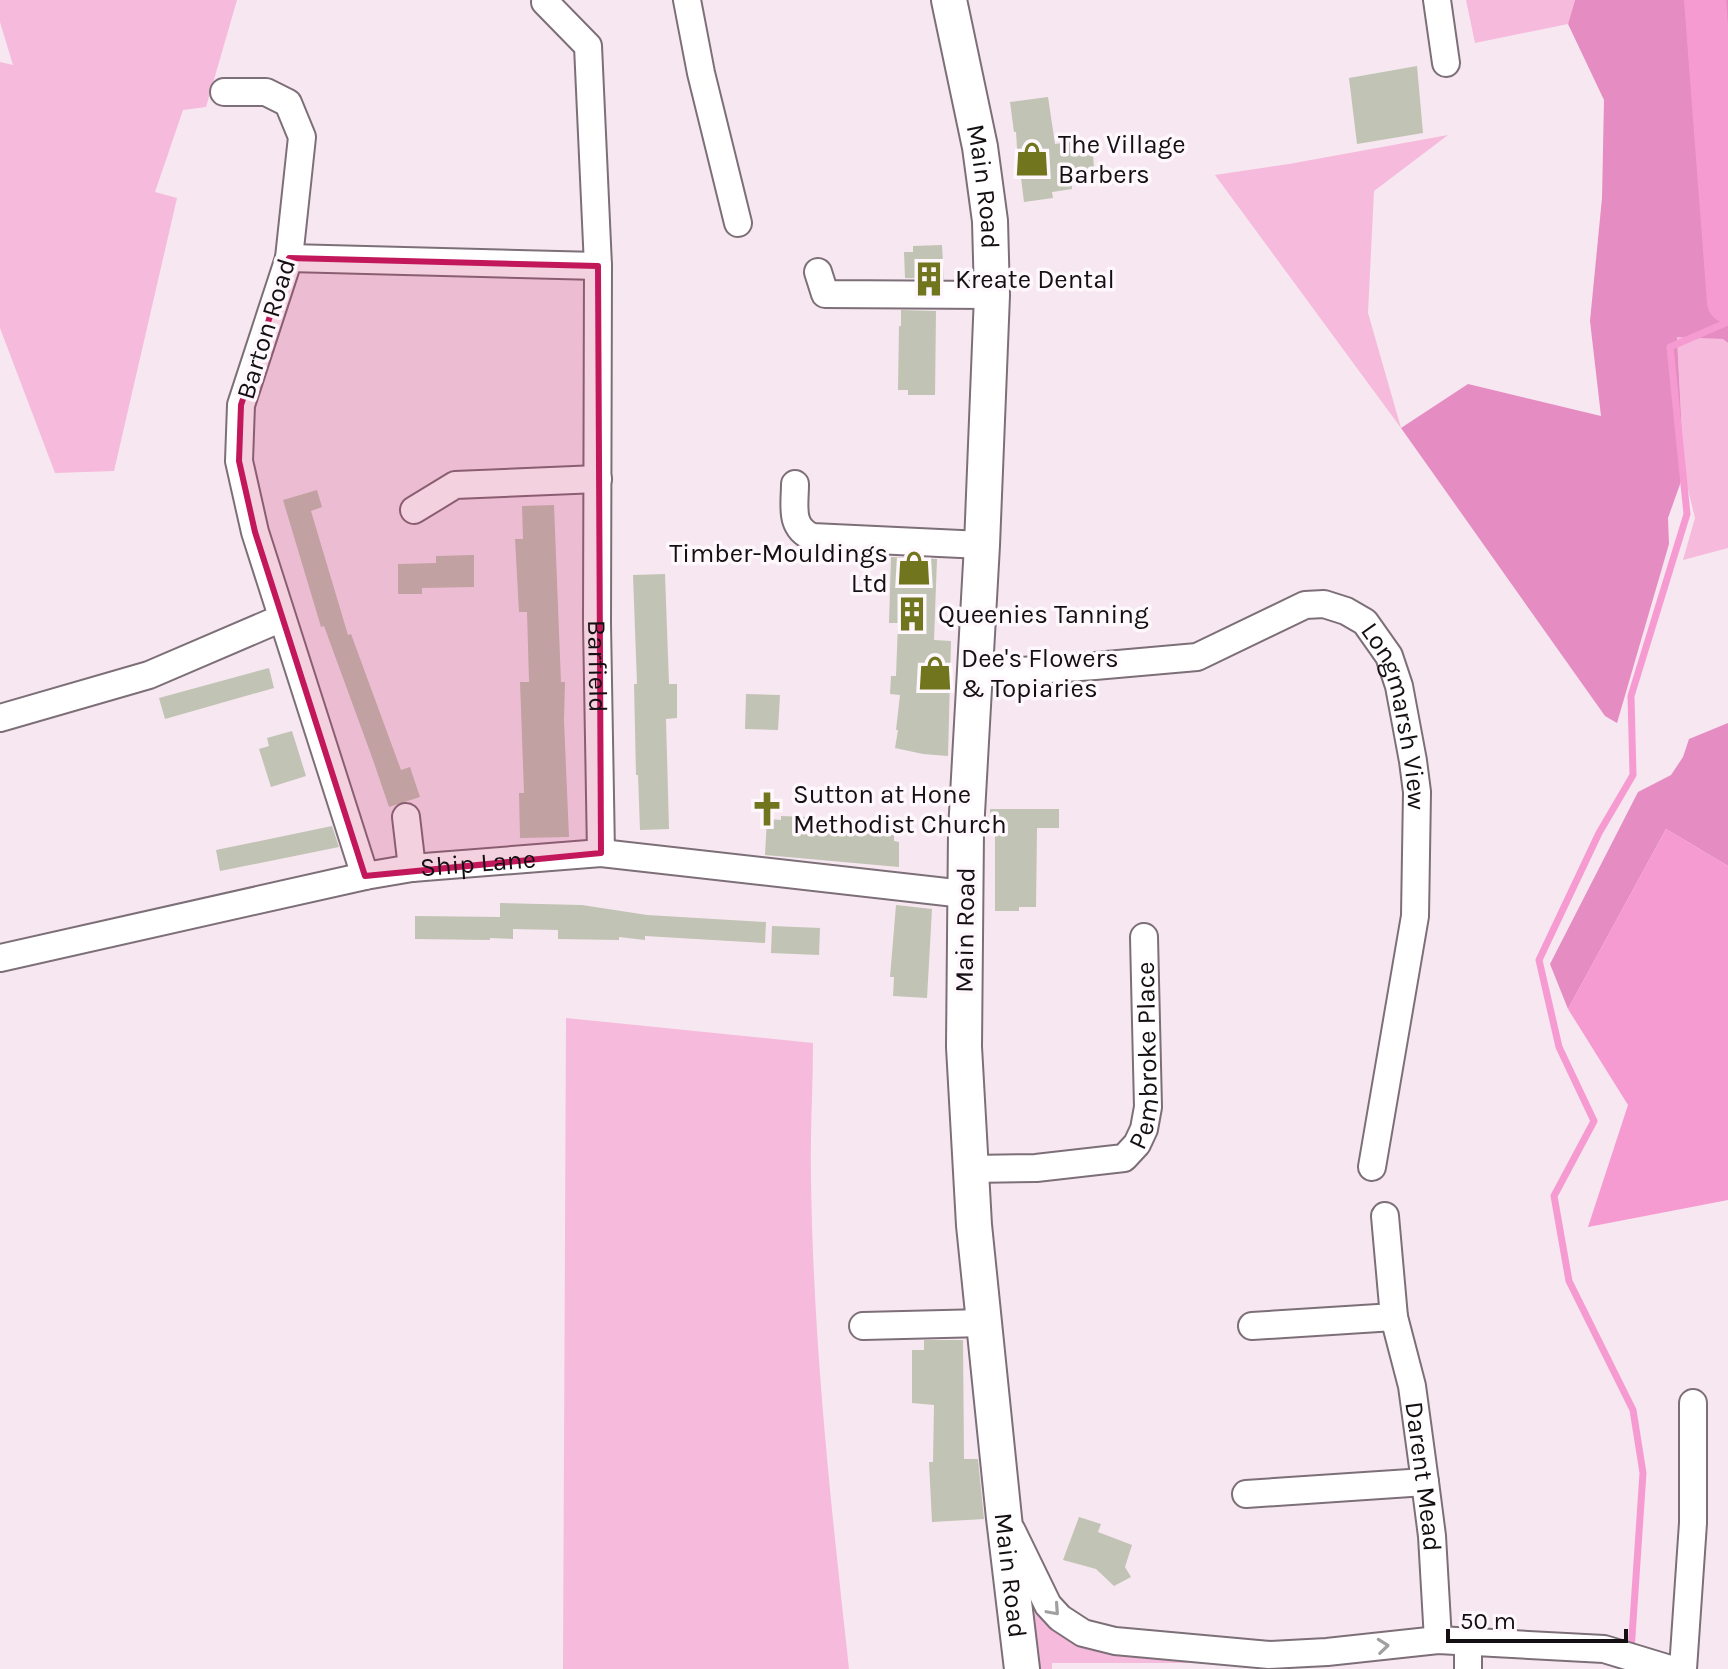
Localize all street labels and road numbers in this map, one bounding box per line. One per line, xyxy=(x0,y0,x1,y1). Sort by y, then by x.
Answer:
street label: Main Road xyxy=(960,121,1006,249)
street label: Barton Road xyxy=(230,255,302,403)
street label: Longmarsh View xyxy=(1355,616,1433,811)
street label: Barfield xyxy=(581,620,614,713)
street label: Ship Lane xyxy=(419,843,537,883)
street label: Main Road xyxy=(948,867,982,993)
street label: Pembroke Place xyxy=(1121,961,1165,1154)
street label: Darent Mead xyxy=(1399,1400,1448,1552)
street label: Main Road xyxy=(988,1511,1034,1640)

